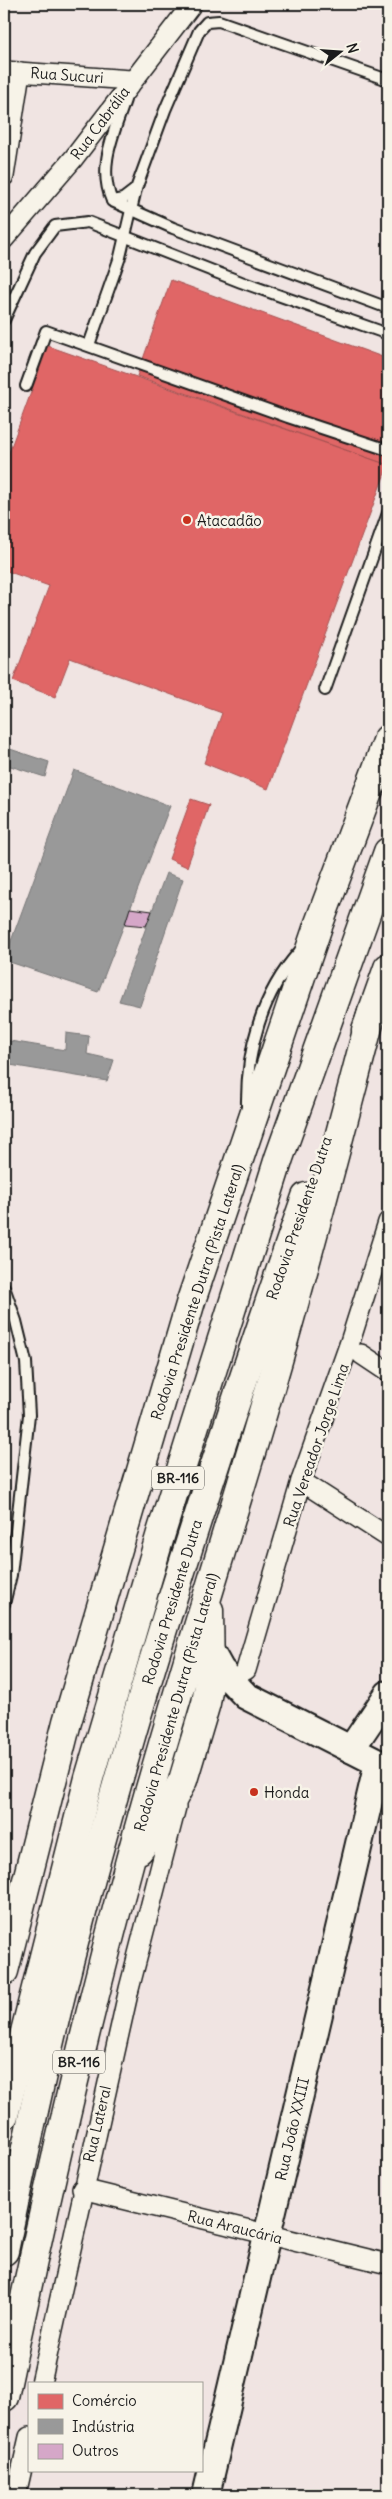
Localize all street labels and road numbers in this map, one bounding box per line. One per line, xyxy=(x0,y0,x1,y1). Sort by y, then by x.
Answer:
street label: Rua Sucuri xyxy=(30,63,104,87)
street label: Rua Cabrália xyxy=(66,82,134,163)
street label: Rodovia Presidente Dutra xyxy=(262,1133,336,1302)
street label: Rodovia Presidente Dutra (Pista Lateral) xyxy=(147,1162,247,1422)
street label: Rua Vereador Jorge Lima xyxy=(279,1360,353,1529)
road number: BR-116 xyxy=(152,1466,204,1490)
street label: Rodovia Presidente Dutra xyxy=(138,1517,206,1687)
street label: Rodovia Presidente Dutra (Pista Lateral) xyxy=(130,1570,222,1834)
road number: BR-116 xyxy=(53,2050,105,2074)
street label: Rua João XXIII xyxy=(271,2076,313,2182)
street label: Rua Lateral xyxy=(79,2084,115,2164)
street label: Rua Araucária xyxy=(186,2206,285,2248)

